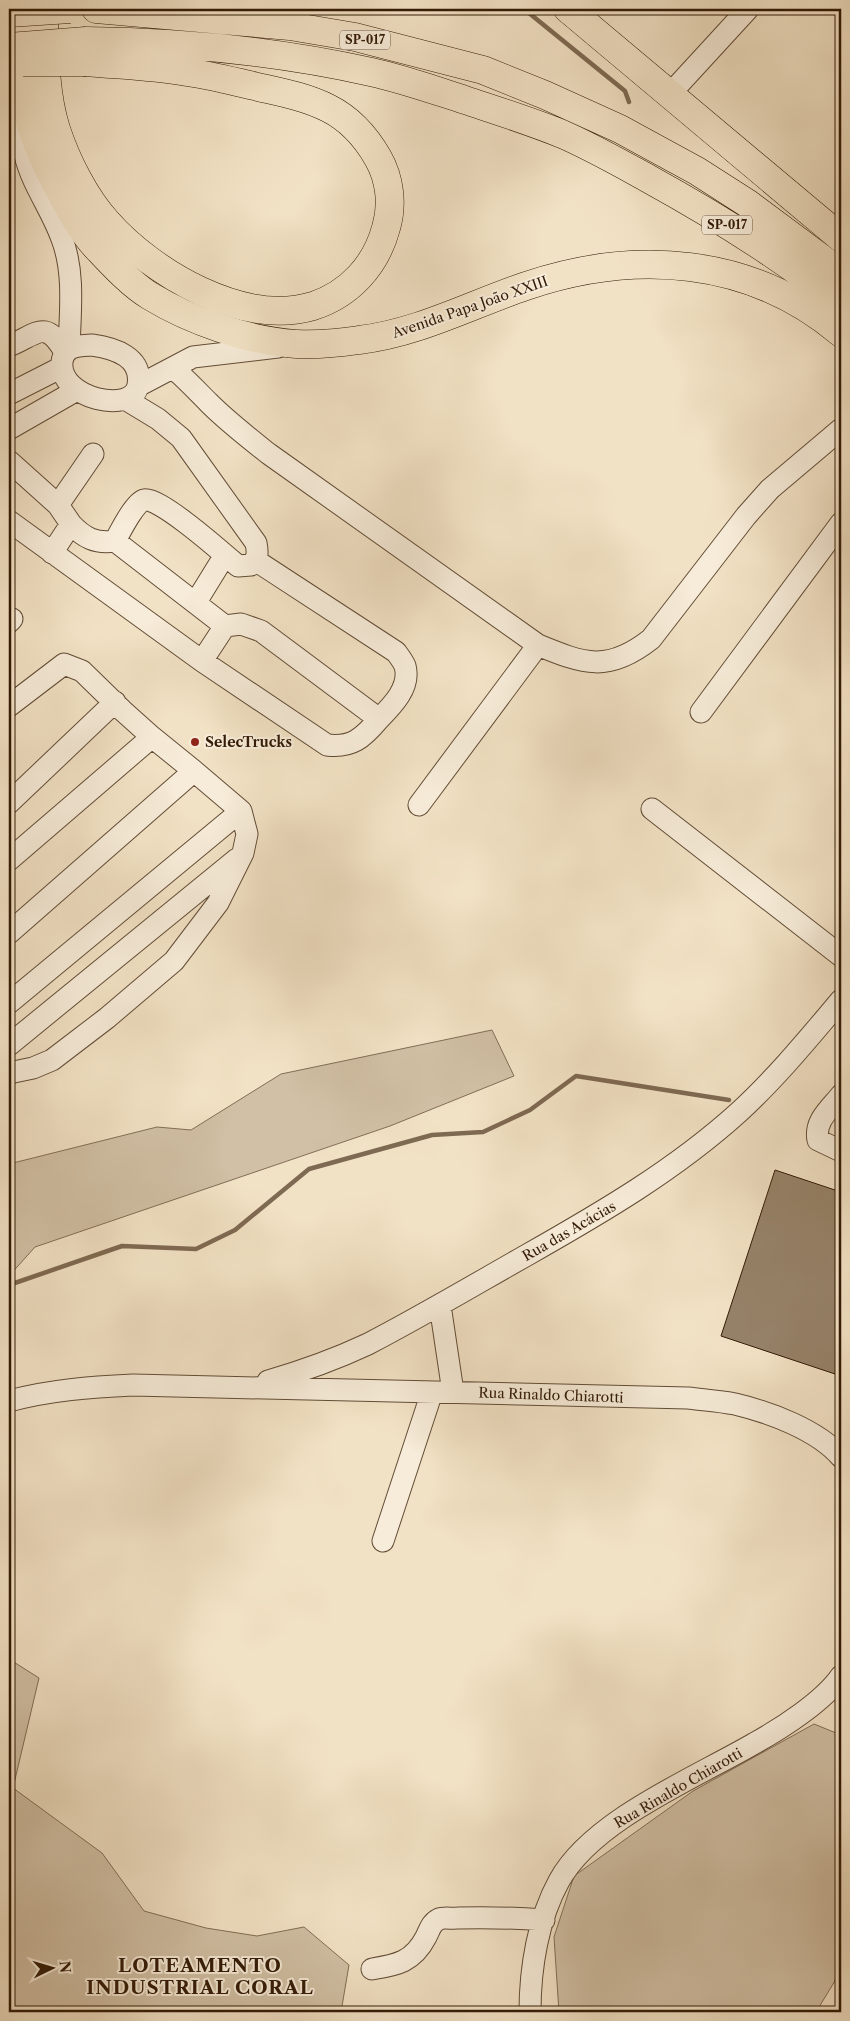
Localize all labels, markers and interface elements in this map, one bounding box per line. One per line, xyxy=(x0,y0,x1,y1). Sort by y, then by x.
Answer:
road number: SP-017 xyxy=(340,30,390,50)
road number: SP-017 xyxy=(702,216,752,234)
street label: Avenida Papa João XXIII xyxy=(389,272,550,342)
place label: SelecTrucks xyxy=(205,733,292,751)
marker: SelecTrucks xyxy=(189,736,201,748)
street label: Rua das Acácias xyxy=(519,1197,619,1265)
street label: Rua Rinaldo Chiarotti xyxy=(478,1383,624,1407)
street label: Rua Rinaldo Chiarotti xyxy=(611,1744,745,1832)
north arrow xyxy=(28,1944,78,1994)
district label: LOTEAMENTO INDUSTRIAL CORAL xyxy=(86,1954,314,1999)
text: N xyxy=(55,1960,74,1974)

